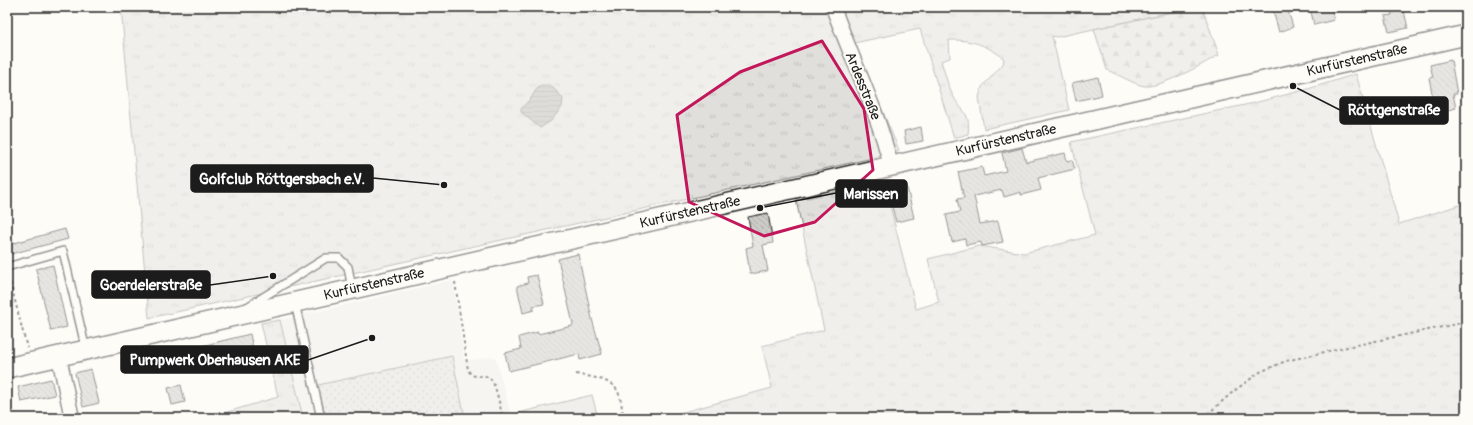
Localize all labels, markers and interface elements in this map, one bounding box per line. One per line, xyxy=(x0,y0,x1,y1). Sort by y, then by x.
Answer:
street label: Kurfürstenstraße xyxy=(1305,40,1409,80)
street label: Ardesstraße xyxy=(842,49,884,123)
callout: Röttgenstraße xyxy=(1340,97,1448,124)
text: Röttgenstraße xyxy=(1348,101,1441,120)
street label: Kurfürstenstraße xyxy=(954,120,1058,160)
callout: Golfclub Röttgersbach e.V. xyxy=(191,165,373,192)
text: Golfclub Röttgersbach e.V. xyxy=(199,170,365,189)
callout: Marissen xyxy=(836,180,907,207)
text: Marissen xyxy=(844,185,899,204)
street label: Kurfürstenstraße xyxy=(638,192,742,232)
street label: Kurfürstenstraße xyxy=(322,264,426,304)
callout: Goerdelerstraße xyxy=(92,271,210,298)
text: Goerdelerstraße xyxy=(100,276,203,295)
callout: Pumpwerk Oberhausen AKE xyxy=(121,346,308,373)
text: Pumpwerk Oberhausen AKE xyxy=(129,351,301,370)

